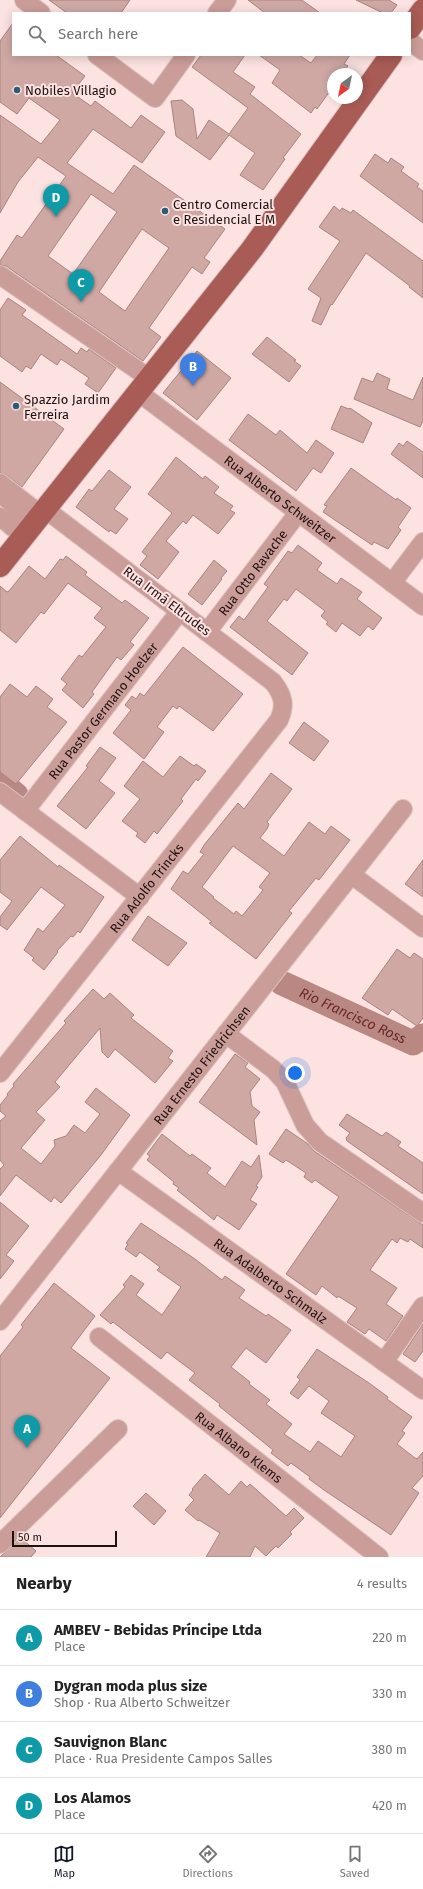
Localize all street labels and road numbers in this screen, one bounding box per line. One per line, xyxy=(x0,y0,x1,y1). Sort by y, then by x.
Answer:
street label: Rua Alberto Schweitzer xyxy=(221,452,339,546)
street label: Rua Otto Ravache xyxy=(215,527,290,618)
street label: Rua Irmã Eltrudes xyxy=(120,563,214,639)
street label: Rua Pastor Germano Hoelzer xyxy=(45,639,160,782)
street label: Rua Adolfo Trincks xyxy=(107,840,186,935)
street label: Rua Ernesto Friedrichsen xyxy=(150,1002,253,1127)
street label: Rua Adalberto Schmalz xyxy=(211,1235,331,1327)
street label: Rua Albano Klems xyxy=(193,1408,285,1486)

